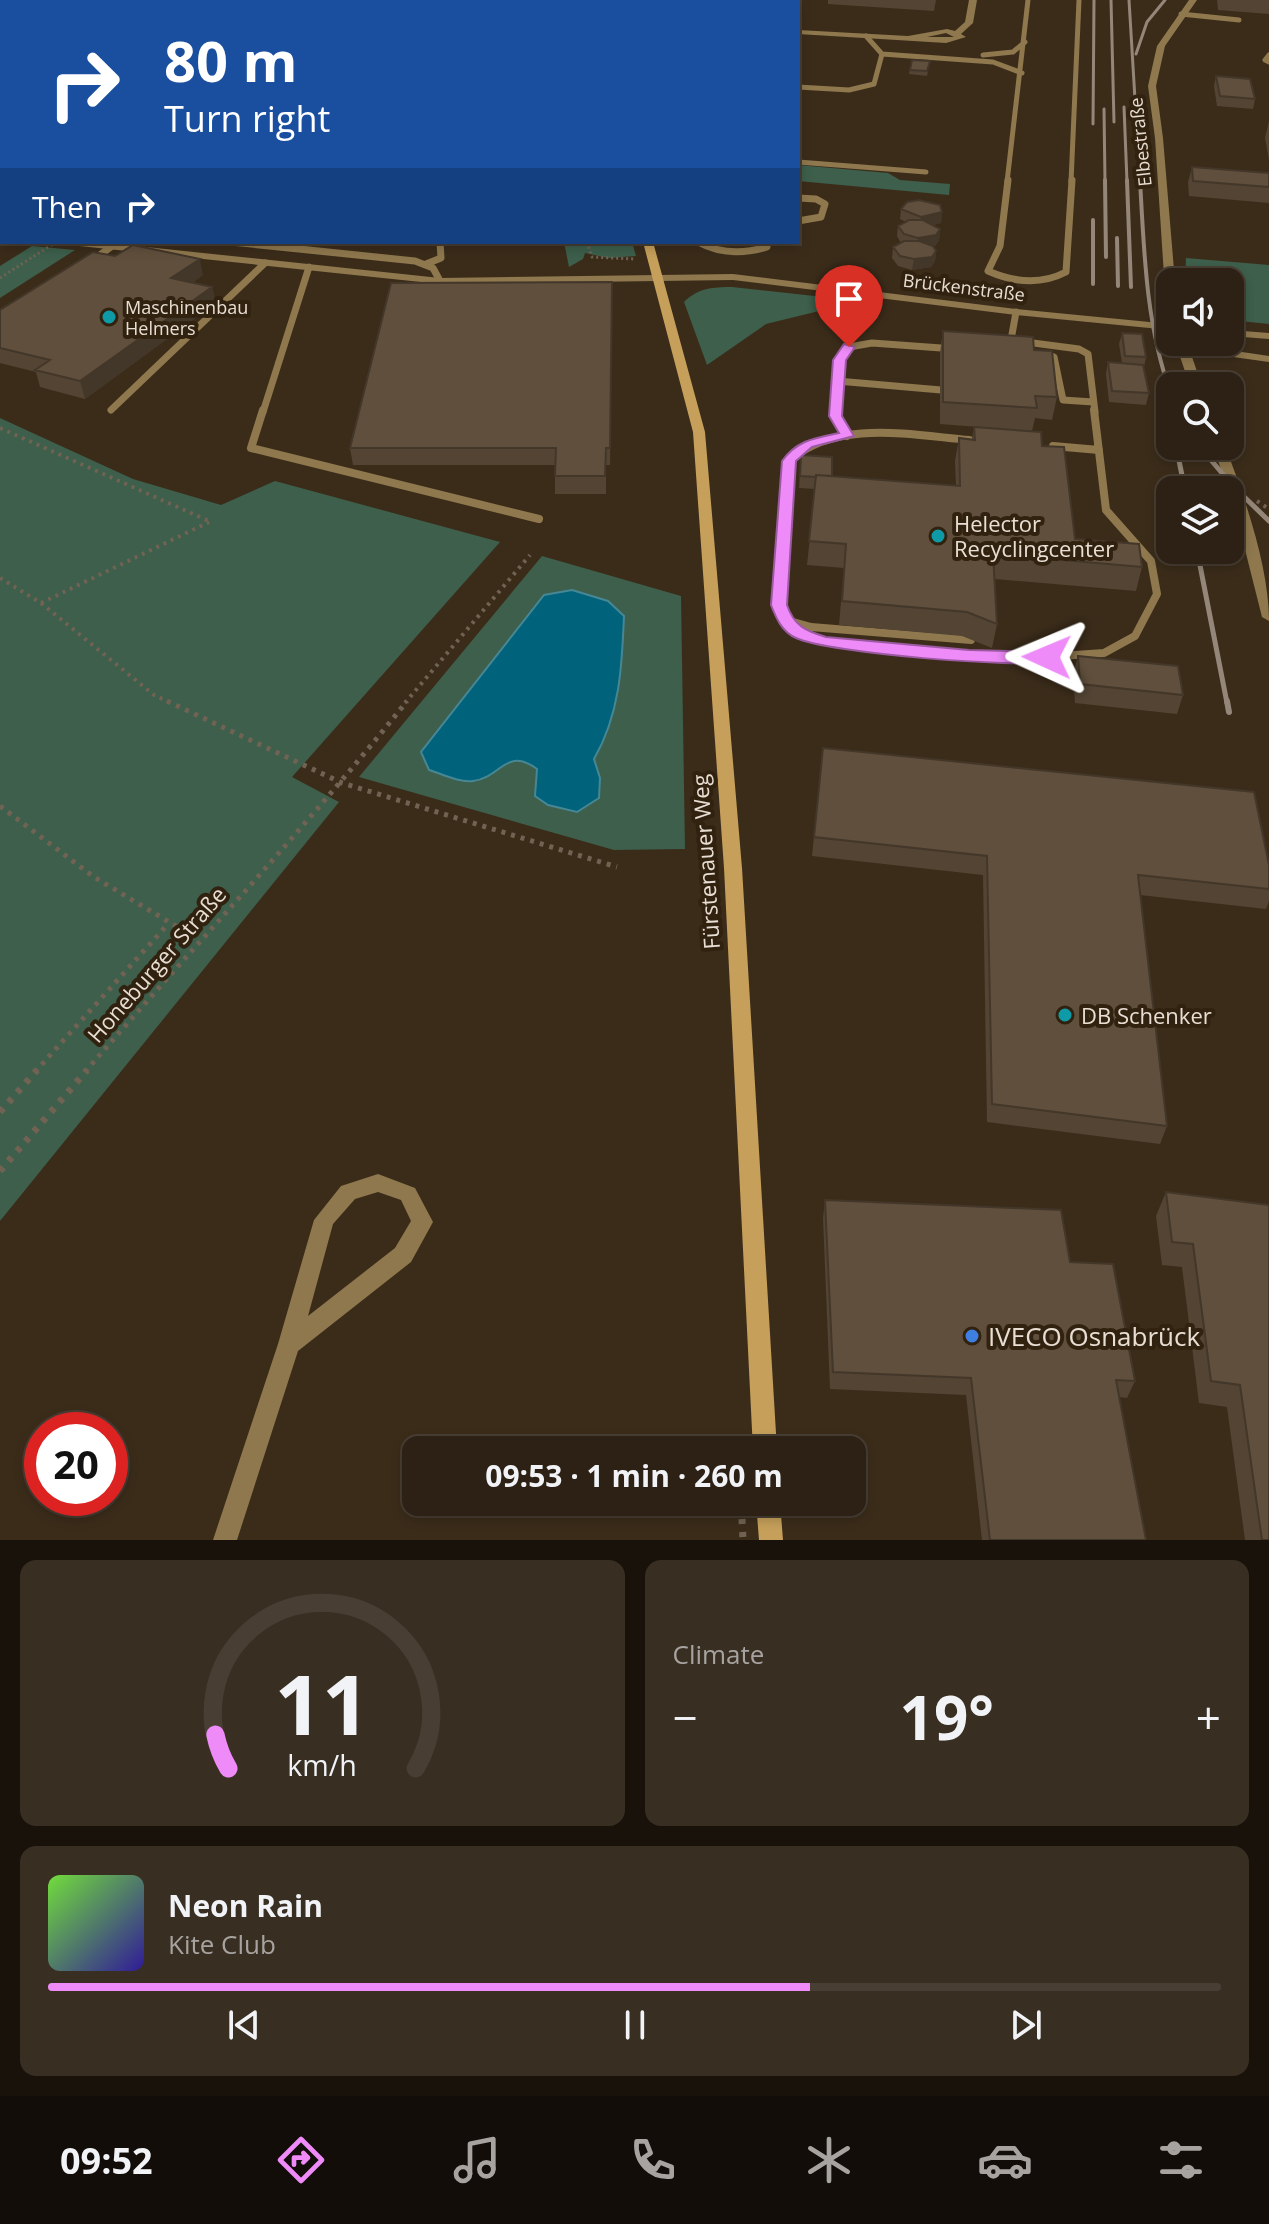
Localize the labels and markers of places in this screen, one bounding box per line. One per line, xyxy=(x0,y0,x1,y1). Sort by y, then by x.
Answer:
pin xyxy=(815,265,883,347)
place label: Maschinenbau Helmers xyxy=(125,295,248,340)
marker: Maschinenbau Helmers xyxy=(100,308,118,326)
place label: Helector Recyclingcenter xyxy=(954,508,1114,563)
marker: Helector Recyclingcenter xyxy=(929,527,947,545)
place label: DB Schenker xyxy=(1081,1000,1212,1030)
marker: DB Schenker xyxy=(1056,1006,1074,1024)
place label: IVECO Osnabrück xyxy=(988,1318,1201,1354)
marker: IVECO Osnabrück xyxy=(963,1327,981,1345)

